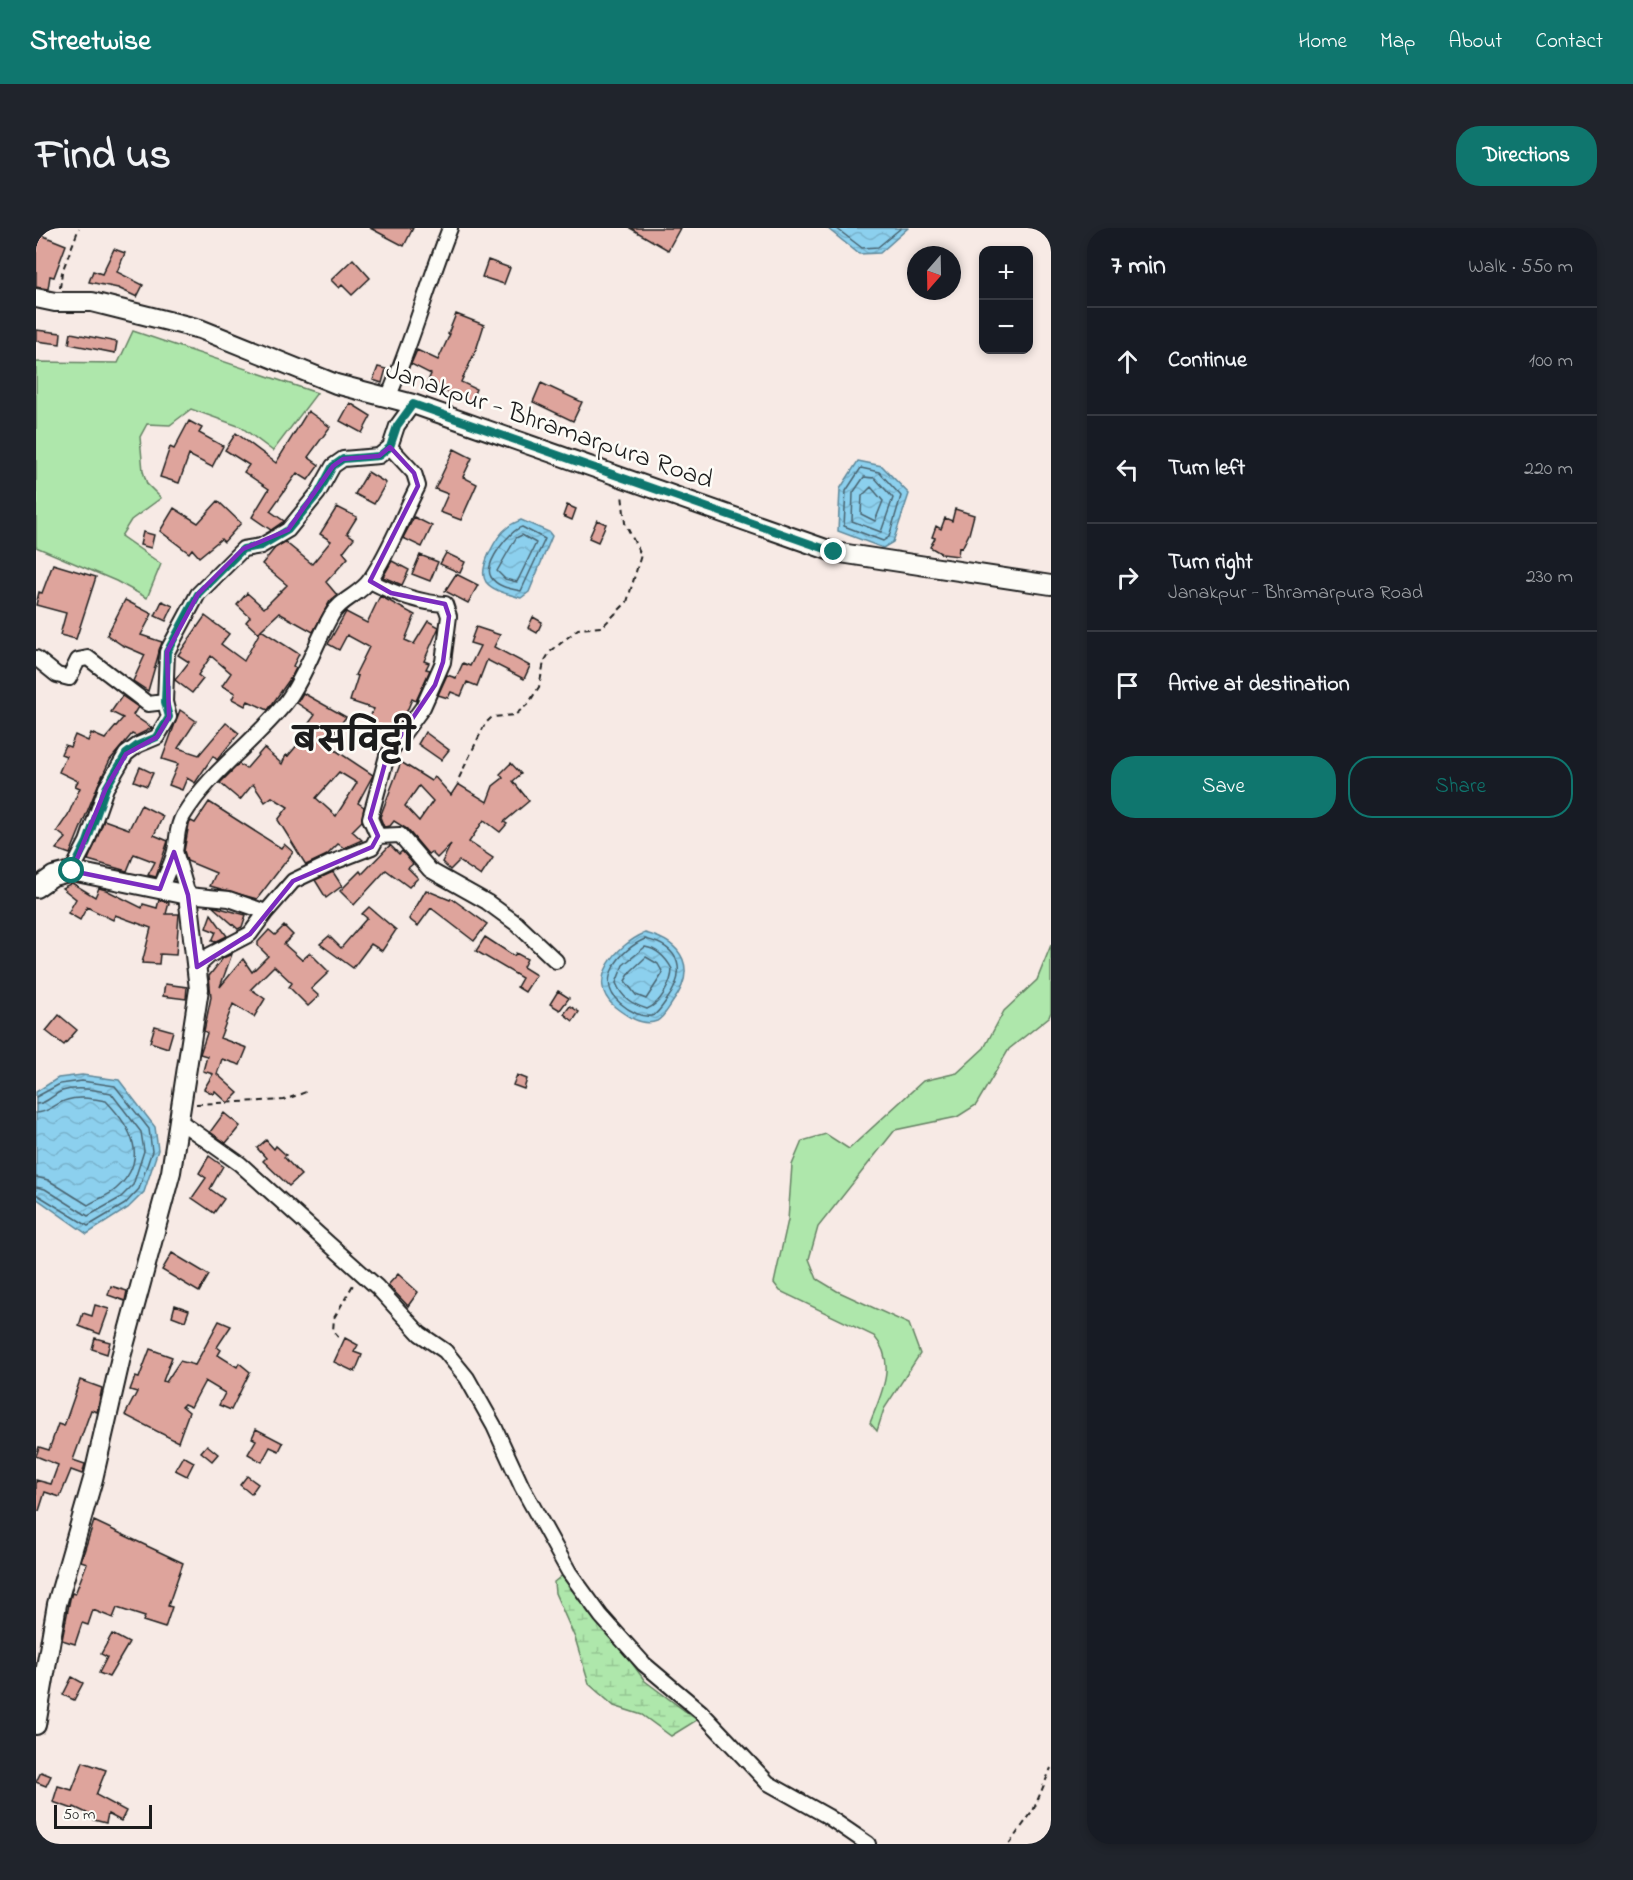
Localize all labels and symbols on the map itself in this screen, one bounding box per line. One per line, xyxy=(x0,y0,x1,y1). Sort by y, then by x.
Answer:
north arrow xyxy=(907,246,961,300)
street label: Janakpur - Bhramarpura Road xyxy=(380,352,718,500)
route end xyxy=(820,538,846,564)
district label: बसविट्टी xyxy=(291,713,417,766)
route start xyxy=(58,857,84,883)
scale bar xyxy=(54,1802,152,1830)

